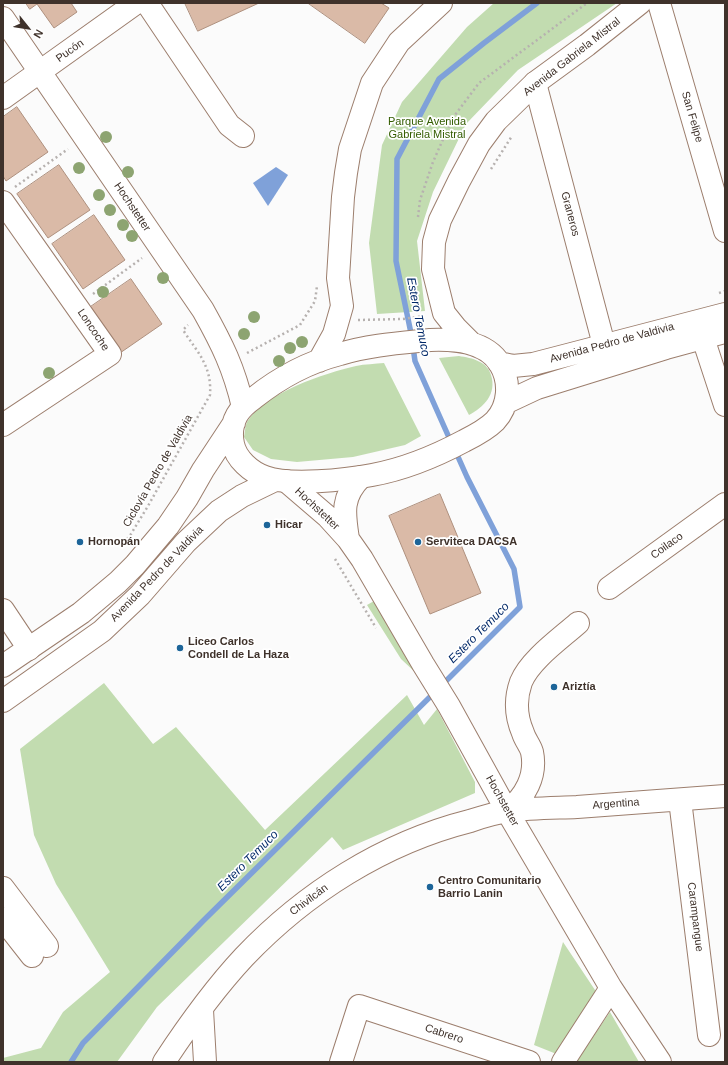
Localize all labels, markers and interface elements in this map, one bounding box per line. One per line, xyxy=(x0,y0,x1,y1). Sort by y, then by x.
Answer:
north arrow xyxy=(8,8,48,48)
street label: Avenida Gabriela Mistral xyxy=(521,15,623,99)
text: N xyxy=(31,28,46,40)
street label: Pucón xyxy=(54,36,86,66)
street label: San Felipe xyxy=(678,90,706,144)
park label: Parque Avenida Gabriela Mistral xyxy=(388,115,466,141)
street label: Hochstetter xyxy=(111,180,153,234)
street label: Graneros xyxy=(558,190,582,238)
water label: Estero Temuco xyxy=(403,276,433,358)
street label: Loncoche xyxy=(74,307,112,353)
street label: Avenida Pedro de Valdivia xyxy=(548,320,676,366)
street label: Ciclovía Pedro de Valdivia xyxy=(120,412,196,530)
street label: Hochstetter xyxy=(292,485,342,533)
place label: Hicar xyxy=(275,518,303,532)
marker: Hicar xyxy=(262,520,272,530)
street label: Avenida Pedro de Valdivia xyxy=(108,523,206,625)
street label: Coilaco xyxy=(648,530,686,562)
place label: Hornopán xyxy=(88,535,140,549)
place label: Serviteca DACSA xyxy=(426,535,517,549)
marker: Hornopán xyxy=(75,537,85,547)
marker: Serviteca DACSA xyxy=(413,537,423,547)
water label: Estero Temuco xyxy=(446,600,512,666)
place label: Liceo Carlos Condell de La Haza xyxy=(188,635,289,661)
marker: Liceo Carlos Condell de La Haza xyxy=(175,643,185,653)
place label: Ariztía xyxy=(562,680,596,694)
marker: Ariztía xyxy=(549,682,559,692)
street label: Hochstetter xyxy=(483,773,521,829)
street label: Argentina xyxy=(592,796,640,812)
water label: Estero Temuco xyxy=(215,828,281,894)
place label: Centro Comunitario Barrio Lanin xyxy=(438,874,541,900)
street label: Chivilcán xyxy=(287,881,331,919)
marker: Centro Comunitario Barrio Lanin xyxy=(425,882,435,892)
street label: Carampangue xyxy=(684,882,706,952)
street label: Cabrero xyxy=(423,1022,465,1046)

